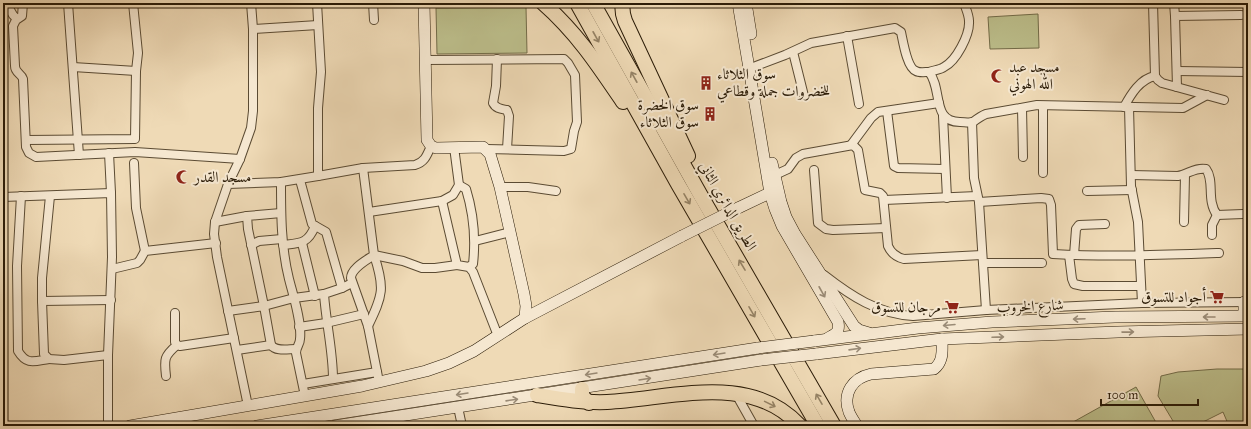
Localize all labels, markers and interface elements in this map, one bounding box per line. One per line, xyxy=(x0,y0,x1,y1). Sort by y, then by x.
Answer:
one-way arrow xyxy=(593,31,601,43)
place label: مسجد عبد الله الهوني xyxy=(1009,58,1060,96)
place label: سوق الثلاثاء للخضروات جملة وقطاعي xyxy=(717,65,830,103)
mosque icon: مسجد عبد الله الهوني xyxy=(990,68,1006,84)
one-way arrow xyxy=(630,71,638,83)
building icon: سوق الثلاثاء للخضروات جملة وقطاعي xyxy=(698,75,714,91)
place label: سوق الخضرة سوق الثلاثاء xyxy=(638,96,699,131)
building icon: سوق الخضرة سوق الثلاثاء xyxy=(702,106,718,122)
street label: الطريق الدائري الثاني xyxy=(693,158,761,255)
place label: مسجد القدر xyxy=(192,168,251,186)
mosque icon: مسجد القدر xyxy=(175,169,191,185)
one-way arrow xyxy=(684,193,692,205)
one-way arrow xyxy=(737,259,745,271)
one-way arrow xyxy=(818,286,826,298)
place label: أجواد للتسوق xyxy=(1141,286,1206,306)
supermarket icon: أجواد للتسوق xyxy=(1209,289,1225,305)
street label: شارع الخروب xyxy=(996,296,1064,320)
place label: مرجان للتسوق xyxy=(871,298,941,318)
supermarket icon: مرجان للتسوق xyxy=(944,299,960,315)
one-way arrow xyxy=(749,306,757,318)
one-way arrow xyxy=(1203,313,1216,321)
one-way arrow xyxy=(1073,315,1086,323)
one-way arrow xyxy=(943,321,956,328)
one-way arrow xyxy=(1121,328,1134,335)
one-way arrow xyxy=(991,333,1004,340)
one-way arrow xyxy=(848,345,861,353)
one-way arrow xyxy=(713,350,726,358)
one-way arrow xyxy=(585,370,598,378)
one-way arrow xyxy=(638,375,651,383)
scale bar xyxy=(1101,381,1198,407)
text: 100 m xyxy=(1107,388,1138,402)
one-way arrow xyxy=(456,390,469,398)
one-way arrow xyxy=(814,393,822,405)
one-way arrow xyxy=(505,395,518,403)
one-way arrow xyxy=(764,401,776,408)

